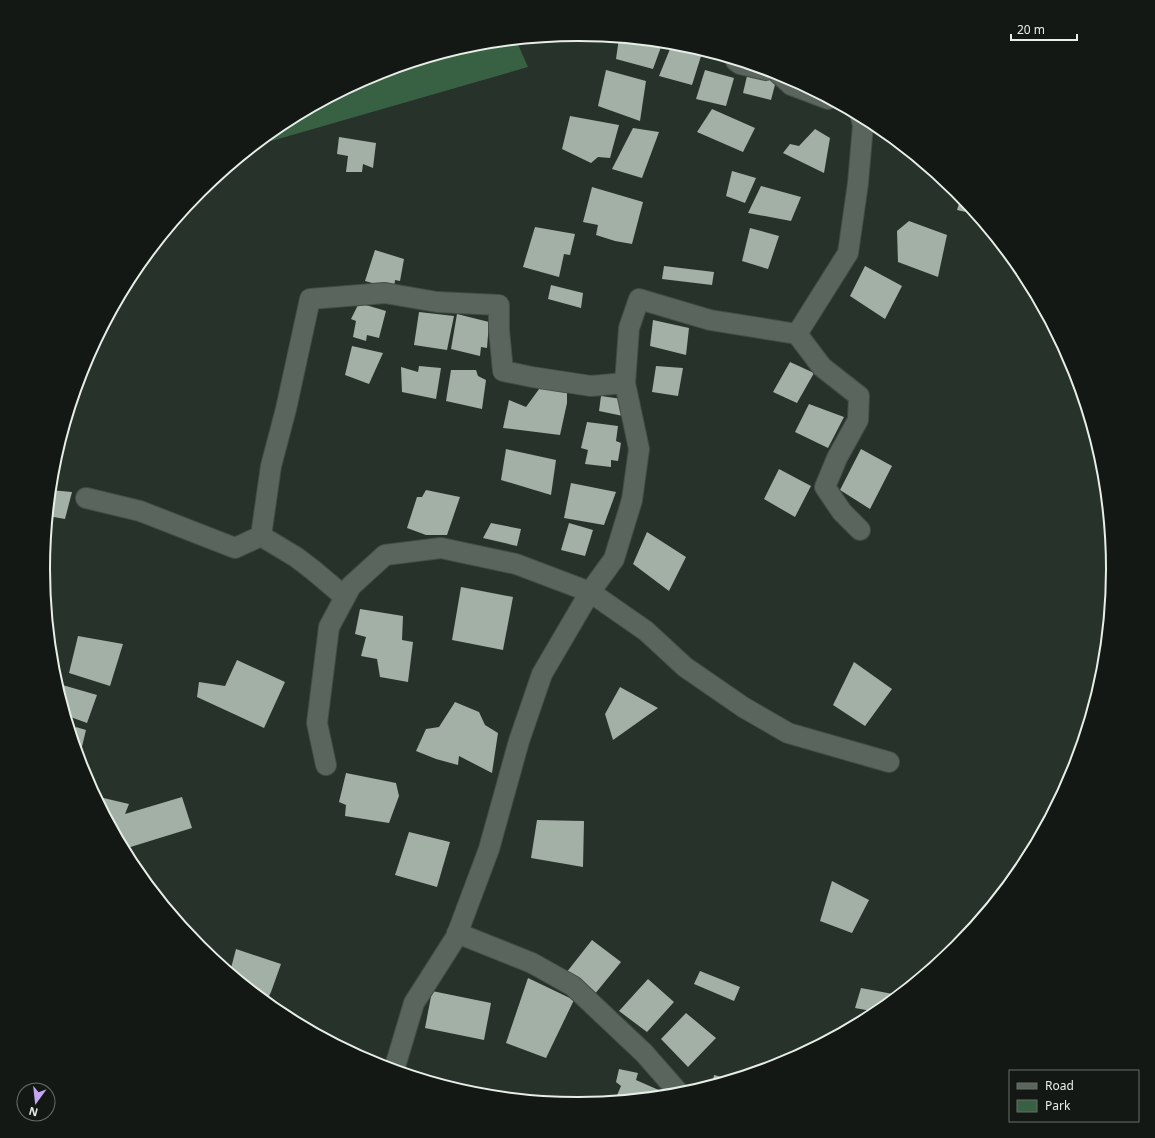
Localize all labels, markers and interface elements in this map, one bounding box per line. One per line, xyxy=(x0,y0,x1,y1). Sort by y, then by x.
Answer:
scale bar xyxy=(1011,16,1077,42)
text: 20 m xyxy=(1017,21,1045,38)
legend xyxy=(1009,1070,1139,1122)
text: Road xyxy=(1045,1077,1074,1094)
north arrow xyxy=(16,1082,56,1122)
text: Park xyxy=(1045,1097,1071,1114)
text: N xyxy=(27,1104,40,1121)

